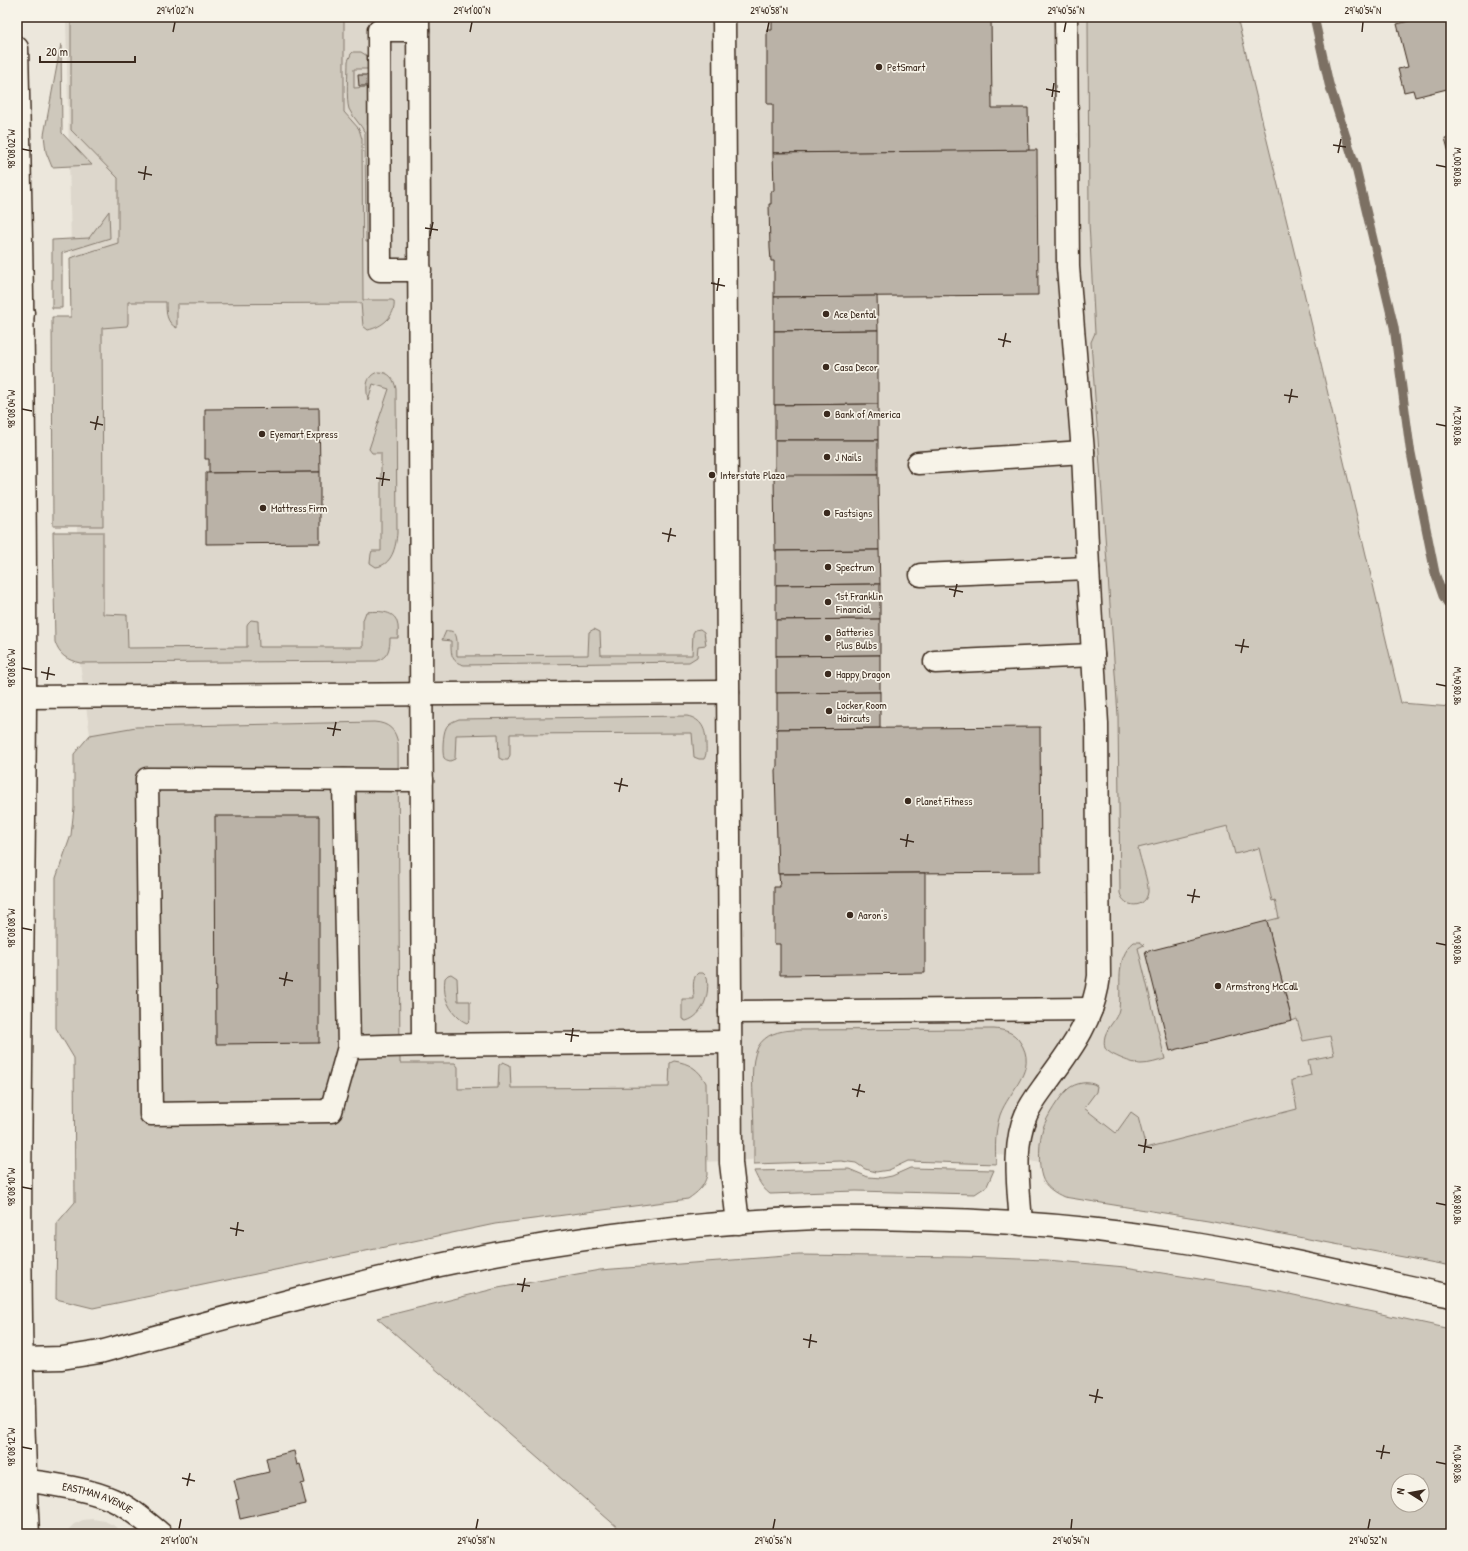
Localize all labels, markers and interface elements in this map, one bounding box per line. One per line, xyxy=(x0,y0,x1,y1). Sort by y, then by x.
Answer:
text: 29°41'02"N xyxy=(156,4,194,17)
text: 29°41'00"N xyxy=(454,4,491,17)
text: 29°40'58"N xyxy=(750,4,788,17)
text: 29°40'56"N xyxy=(1047,4,1085,17)
text: 29°40'54"N xyxy=(1345,4,1381,17)
scale bar xyxy=(40,38,135,64)
text: 20 m xyxy=(46,43,68,60)
place label: PetSmart xyxy=(887,60,926,74)
marker: PetSmart xyxy=(874,62,884,72)
text: 98°08'02"W xyxy=(5,129,18,169)
text: 98°08'00"W xyxy=(1451,147,1464,186)
place label: Ace Dental xyxy=(834,307,876,321)
marker: Ace Dental xyxy=(821,309,831,319)
place label: Casa Decor xyxy=(834,360,879,374)
marker: Casa Decor xyxy=(821,362,831,372)
text: 98°08'04"W xyxy=(5,389,18,428)
text: 98°08'02"W xyxy=(1451,406,1464,446)
place label: Bank of America xyxy=(835,407,901,421)
marker: Bank of America xyxy=(822,409,832,419)
place label: Eyemart Express xyxy=(270,427,338,441)
marker: Eyemart Express xyxy=(257,429,267,439)
place label: J Nails xyxy=(835,450,861,464)
marker: J Nails xyxy=(822,452,832,462)
place label: Interstate Plaza xyxy=(720,468,785,482)
marker: Interstate Plaza xyxy=(707,470,717,480)
place label: Mattress Firm xyxy=(271,501,328,515)
marker: Mattress Firm xyxy=(258,503,268,513)
place label: Fastsigns xyxy=(834,506,872,520)
marker: Fastsigns xyxy=(822,508,832,518)
place label: Spectrum xyxy=(836,560,875,574)
marker: Spectrum xyxy=(823,562,833,572)
place label: 1st Franklin Financial xyxy=(835,589,883,616)
marker: 1st Franklin Financial xyxy=(823,597,833,607)
place label: Batteries Plus Bulbs xyxy=(836,625,877,652)
marker: Batteries Plus Bulbs xyxy=(823,633,833,643)
text: 98°08'06"W xyxy=(5,648,18,687)
text: 98°08'04"W xyxy=(1451,666,1464,705)
place label: Happy Dragon xyxy=(836,667,890,681)
marker: Happy Dragon xyxy=(823,669,833,679)
place label: Locker Room Haircuts xyxy=(837,698,887,725)
marker: Locker Room Haircuts xyxy=(824,706,834,716)
place label: Planet Fitness xyxy=(916,794,972,808)
marker: Planet Fitness xyxy=(903,796,913,806)
text: 98°08'08"W xyxy=(5,908,18,947)
place label: Aaron's xyxy=(858,908,887,922)
marker: Aaron's xyxy=(845,910,855,920)
text: 98°08'06"W xyxy=(1451,925,1464,964)
place label: Armstrong McCall xyxy=(1226,979,1298,993)
marker: Armstrong McCall xyxy=(1213,981,1223,991)
text: 98°08'10"W xyxy=(5,1167,18,1206)
text: 98°08'08"W xyxy=(1451,1185,1464,1224)
text: 98°08'12"W xyxy=(5,1427,18,1466)
text: 98°08'10"W xyxy=(1451,1444,1464,1483)
north arrow xyxy=(1390,1473,1430,1513)
street label: EASTMAN AVENUE xyxy=(61,1479,136,1517)
text: N xyxy=(1393,1487,1408,1495)
text: 29°41'00"N xyxy=(161,1534,198,1547)
text: 29°40'58"N xyxy=(457,1534,495,1547)
text: 29°40'56"N xyxy=(754,1534,792,1547)
text: 29°40'54"N xyxy=(1053,1534,1089,1547)
text: 29°40'52"N xyxy=(1349,1534,1387,1547)

